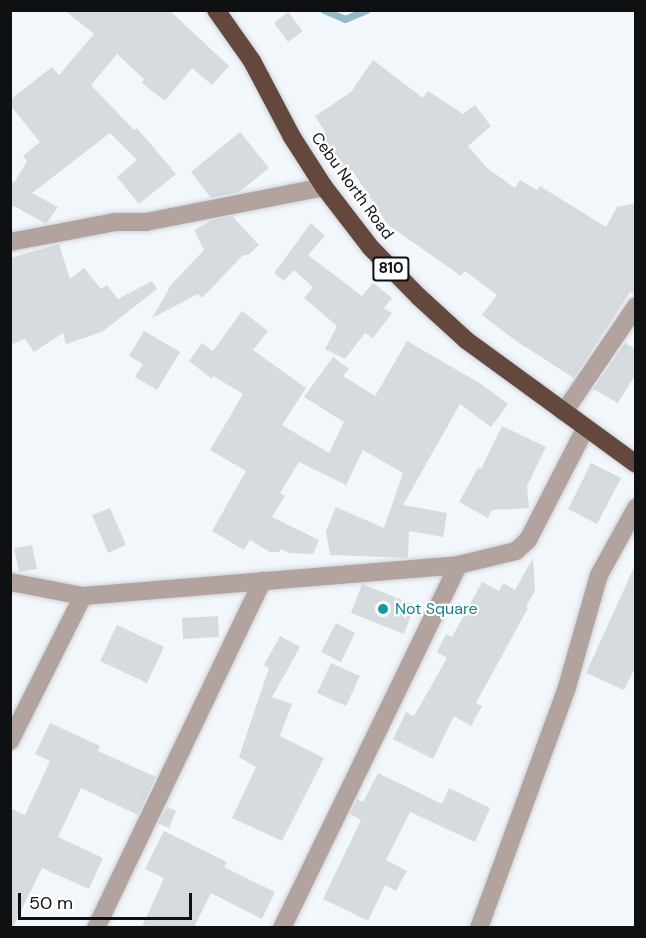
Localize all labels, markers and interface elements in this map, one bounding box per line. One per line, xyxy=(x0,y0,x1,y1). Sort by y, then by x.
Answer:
street label: Cebu North Road xyxy=(307,129,397,243)
road number: 810 xyxy=(372,257,410,281)
place label: Not Square xyxy=(395,599,478,619)
marker: Not Square xyxy=(376,602,390,616)
scale bar xyxy=(21,881,195,919)
text: 50 m xyxy=(29,891,73,915)

